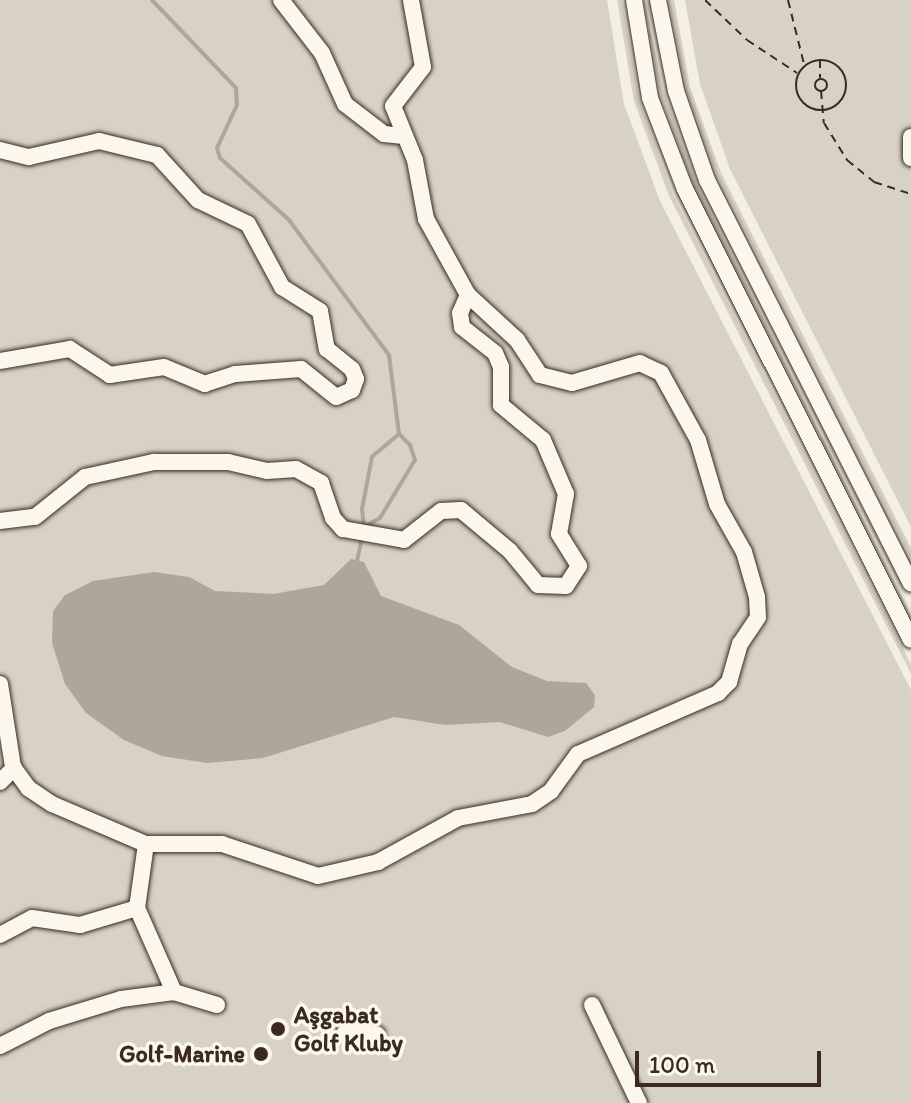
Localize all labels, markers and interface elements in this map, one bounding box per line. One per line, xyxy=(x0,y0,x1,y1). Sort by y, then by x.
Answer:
place label: Aşgabat Golf Kluby xyxy=(294,1001,403,1057)
marker: Aşgabat Golf Kluby xyxy=(269,1020,287,1038)
scale bar xyxy=(639,1035,825,1085)
place label: Golf-Marine xyxy=(119,1040,245,1068)
marker: Golf-Marine xyxy=(252,1045,270,1063)
text: 100 m xyxy=(649,1050,715,1079)

